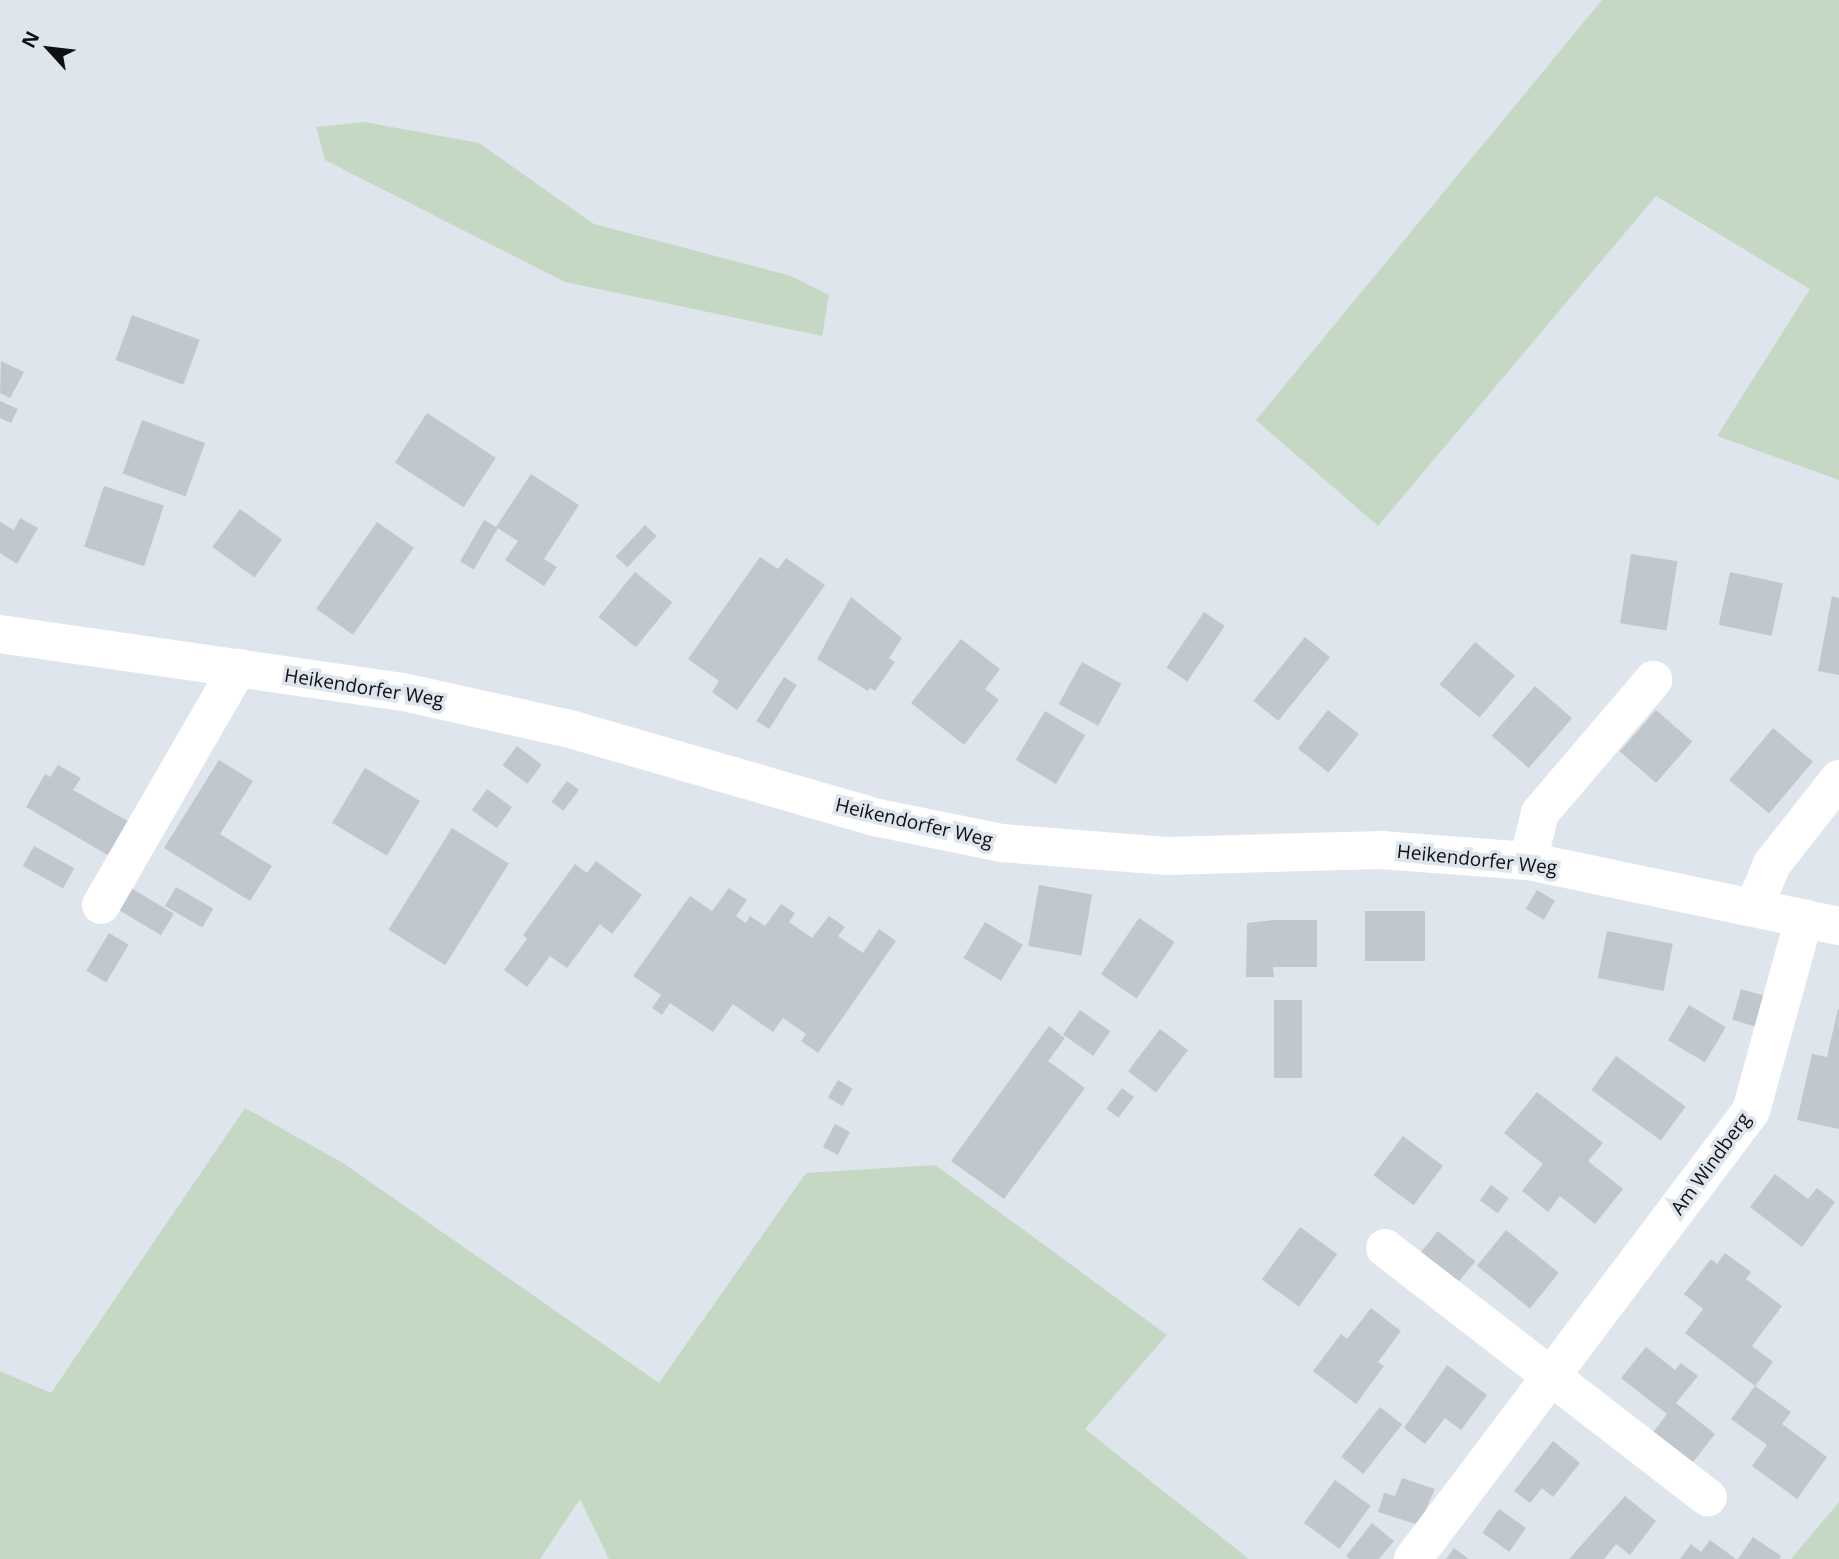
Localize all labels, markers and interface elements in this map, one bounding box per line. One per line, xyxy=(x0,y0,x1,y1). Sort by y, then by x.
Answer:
north arrow xyxy=(14,14,84,84)
text: N xyxy=(15,27,45,52)
street label: Heikendorfer Weg xyxy=(283,664,445,712)
street label: Heikendorfer Weg xyxy=(833,794,995,852)
street label: Heikendorfer Weg xyxy=(1396,840,1558,880)
street label: Am Windberg xyxy=(1666,1109,1756,1219)

